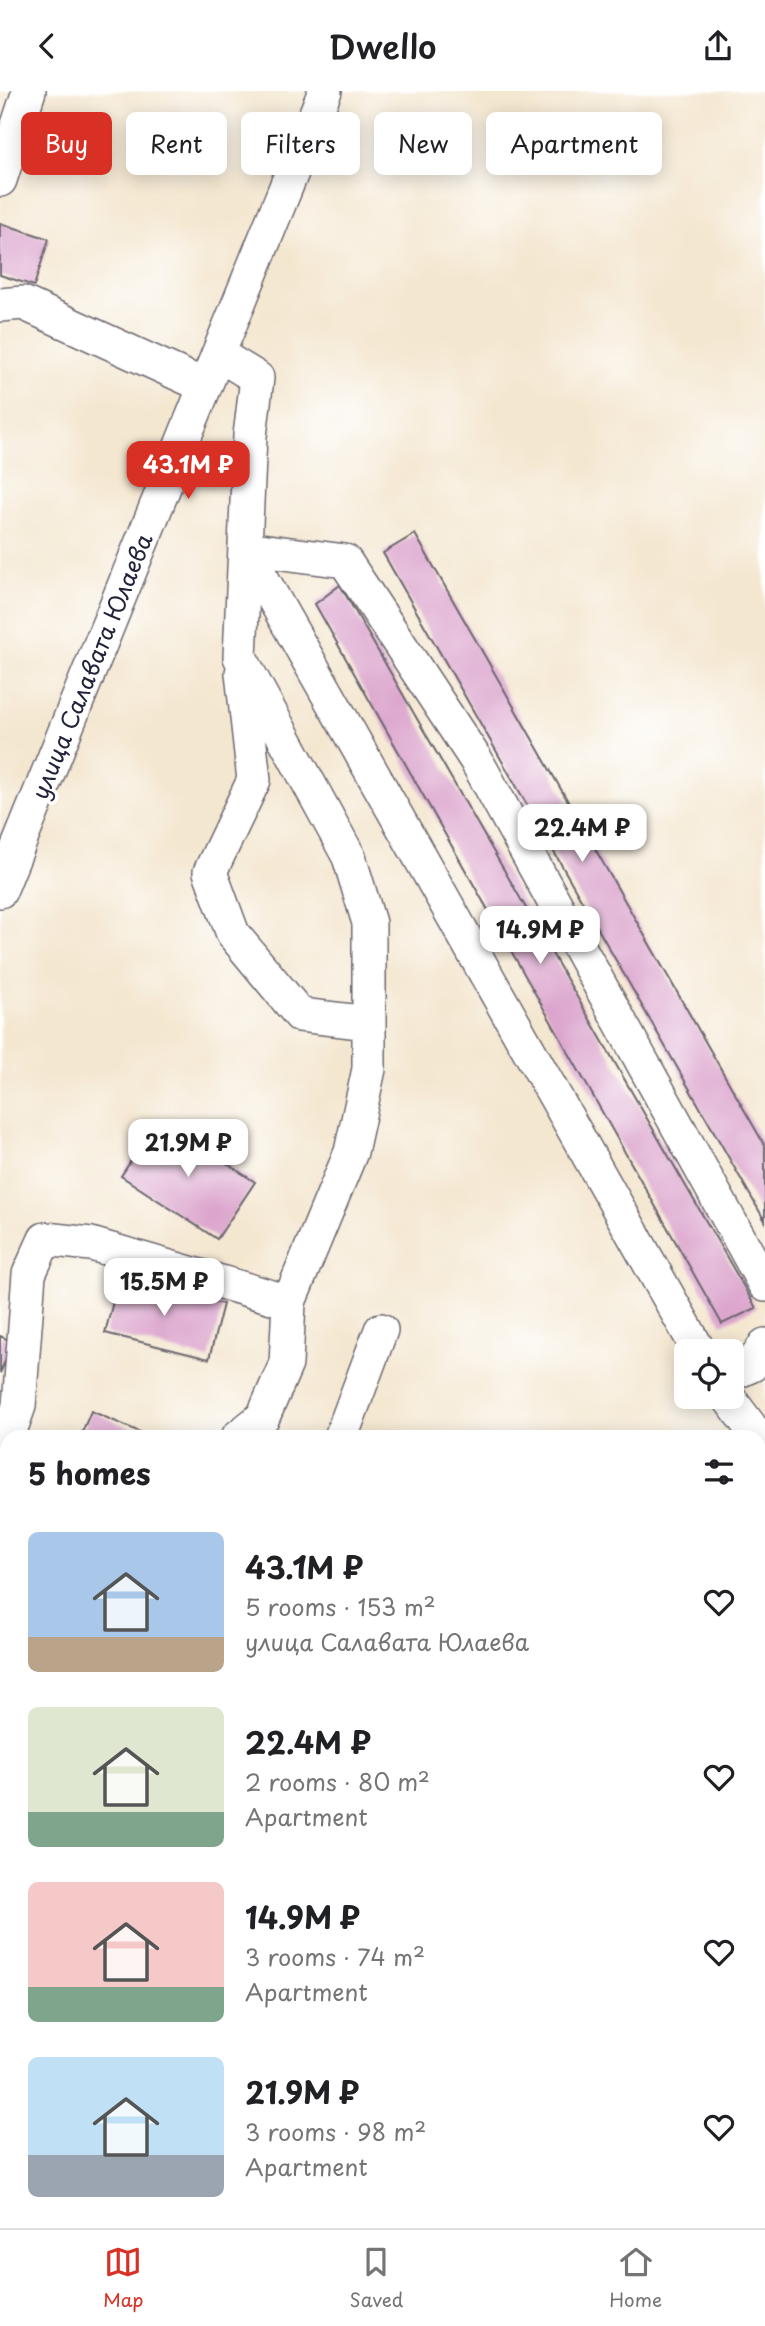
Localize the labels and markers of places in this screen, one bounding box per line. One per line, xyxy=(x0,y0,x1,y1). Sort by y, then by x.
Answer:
pin: 43.1M ₽ xyxy=(123,441,253,501)
pin: 22.4M ₽ xyxy=(517,805,647,864)
pin: 14.9M ₽ xyxy=(475,907,605,966)
pin: 21.9M ₽ xyxy=(123,1119,253,1179)
pin: 15.5M ₽ xyxy=(99,1259,229,1318)

